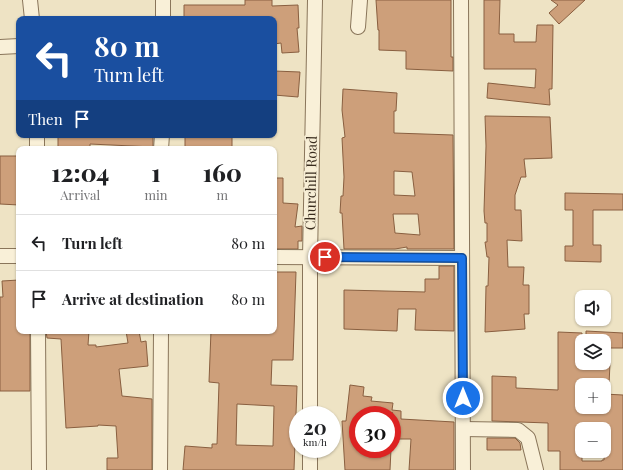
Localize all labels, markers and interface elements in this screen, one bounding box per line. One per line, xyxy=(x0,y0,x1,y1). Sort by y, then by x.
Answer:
text: 80 m xyxy=(94,27,160,64)
icon: left xyxy=(28,32,80,84)
text: Turn left xyxy=(94,63,164,87)
icon: arrive xyxy=(71,108,93,130)
text: Then xyxy=(28,109,63,129)
street label: Churchill Road xyxy=(300,136,321,230)
text: 12:04 xyxy=(51,156,109,188)
text: 1 xyxy=(151,156,161,188)
text: 160 xyxy=(203,156,242,188)
text: Arrival xyxy=(60,186,100,203)
text: min xyxy=(144,186,168,203)
text: m xyxy=(216,186,228,203)
icon: left xyxy=(28,232,50,254)
text: Turn left xyxy=(62,233,123,253)
text: 80 m xyxy=(231,233,265,253)
pin xyxy=(308,240,342,274)
icon: arrive xyxy=(314,246,336,268)
icon: arrive xyxy=(28,288,50,310)
text: Arrive at destination xyxy=(62,289,204,309)
text: 80 m xyxy=(231,289,265,309)
map controls xyxy=(575,290,611,458)
button: sound xyxy=(575,290,611,326)
button: layers xyxy=(575,334,611,370)
position arrow xyxy=(442,377,484,419)
button: + xyxy=(575,378,611,414)
speed limit sign: 30 xyxy=(349,406,401,458)
text: 20 xyxy=(303,413,327,440)
button: − xyxy=(575,422,611,458)
text: km/h xyxy=(303,435,327,449)

